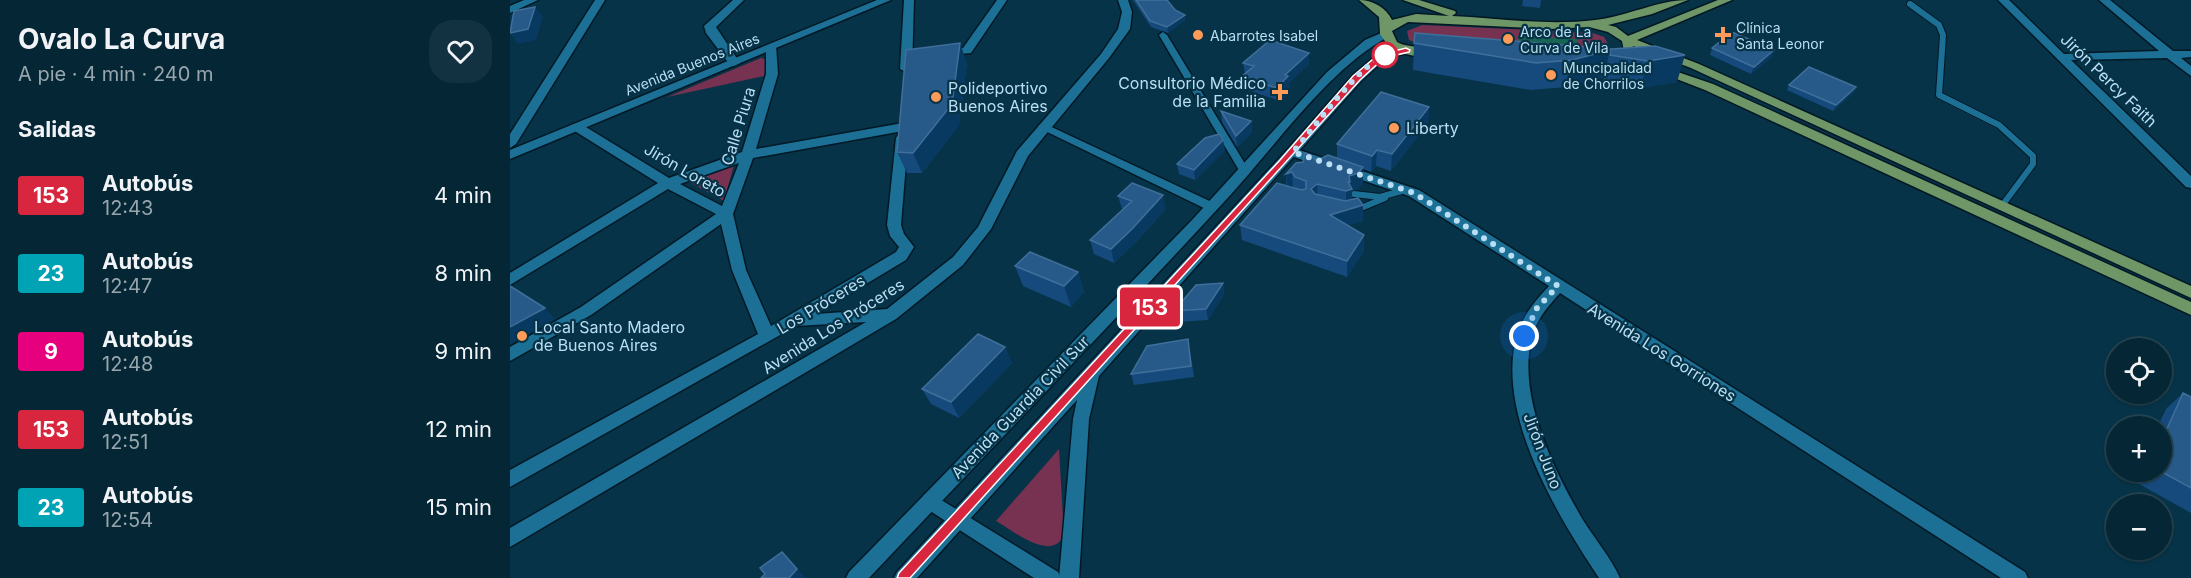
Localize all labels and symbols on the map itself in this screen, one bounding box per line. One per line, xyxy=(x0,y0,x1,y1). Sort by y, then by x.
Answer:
place label: Clínica Santa Leonor xyxy=(1736,19,1824,52)
place label: Arco de La Curva de Vila xyxy=(1520,23,1609,56)
marker: Clínica Santa Leonor xyxy=(1714,26,1732,44)
place label: Abarrotes Isabel xyxy=(1210,27,1318,44)
marker: Abarrotes Isabel xyxy=(1191,28,1205,42)
street label: Avenida Buenos Aires xyxy=(622,29,762,99)
street label: Jirón Percy Faith xyxy=(2057,29,2161,131)
marker: Arco de La Curva de Vila xyxy=(1501,32,1515,46)
unlabelled marker xyxy=(1372,42,1398,68)
place label: Muncipalidad de Chorrilos xyxy=(1563,59,1652,92)
marker: Muncipalidad de Chorrilos xyxy=(1544,68,1558,82)
place label: Consultorio Médico de la Familia xyxy=(1118,73,1266,111)
place label: Polideportivo Buenos Aires xyxy=(948,78,1048,116)
marker: Consultorio Médico de la Familia xyxy=(1271,83,1289,101)
street label: Calle Piura xyxy=(717,84,759,168)
marker: Polideportivo Buenos Aires xyxy=(929,90,943,104)
place label: Liberty xyxy=(1406,118,1459,138)
marker: Liberty xyxy=(1387,121,1401,135)
street label: Jirón Loreto xyxy=(641,139,729,201)
street label: Los Próceres xyxy=(773,270,869,338)
street label: Avenida Los Próceres xyxy=(758,274,908,378)
line badge: 153 xyxy=(1116,288,1184,326)
street label: Avenida Los Gorriones xyxy=(1584,298,1740,406)
place label: Local Santo Madero de Buenos Aires xyxy=(534,317,685,355)
your location xyxy=(1509,321,1539,351)
marker: Local Santo Madero de Buenos Aires xyxy=(515,329,529,343)
street label: Avenida Guardia Civil Sur xyxy=(947,332,1093,482)
street label: Jirón Juno xyxy=(1519,410,1567,492)

